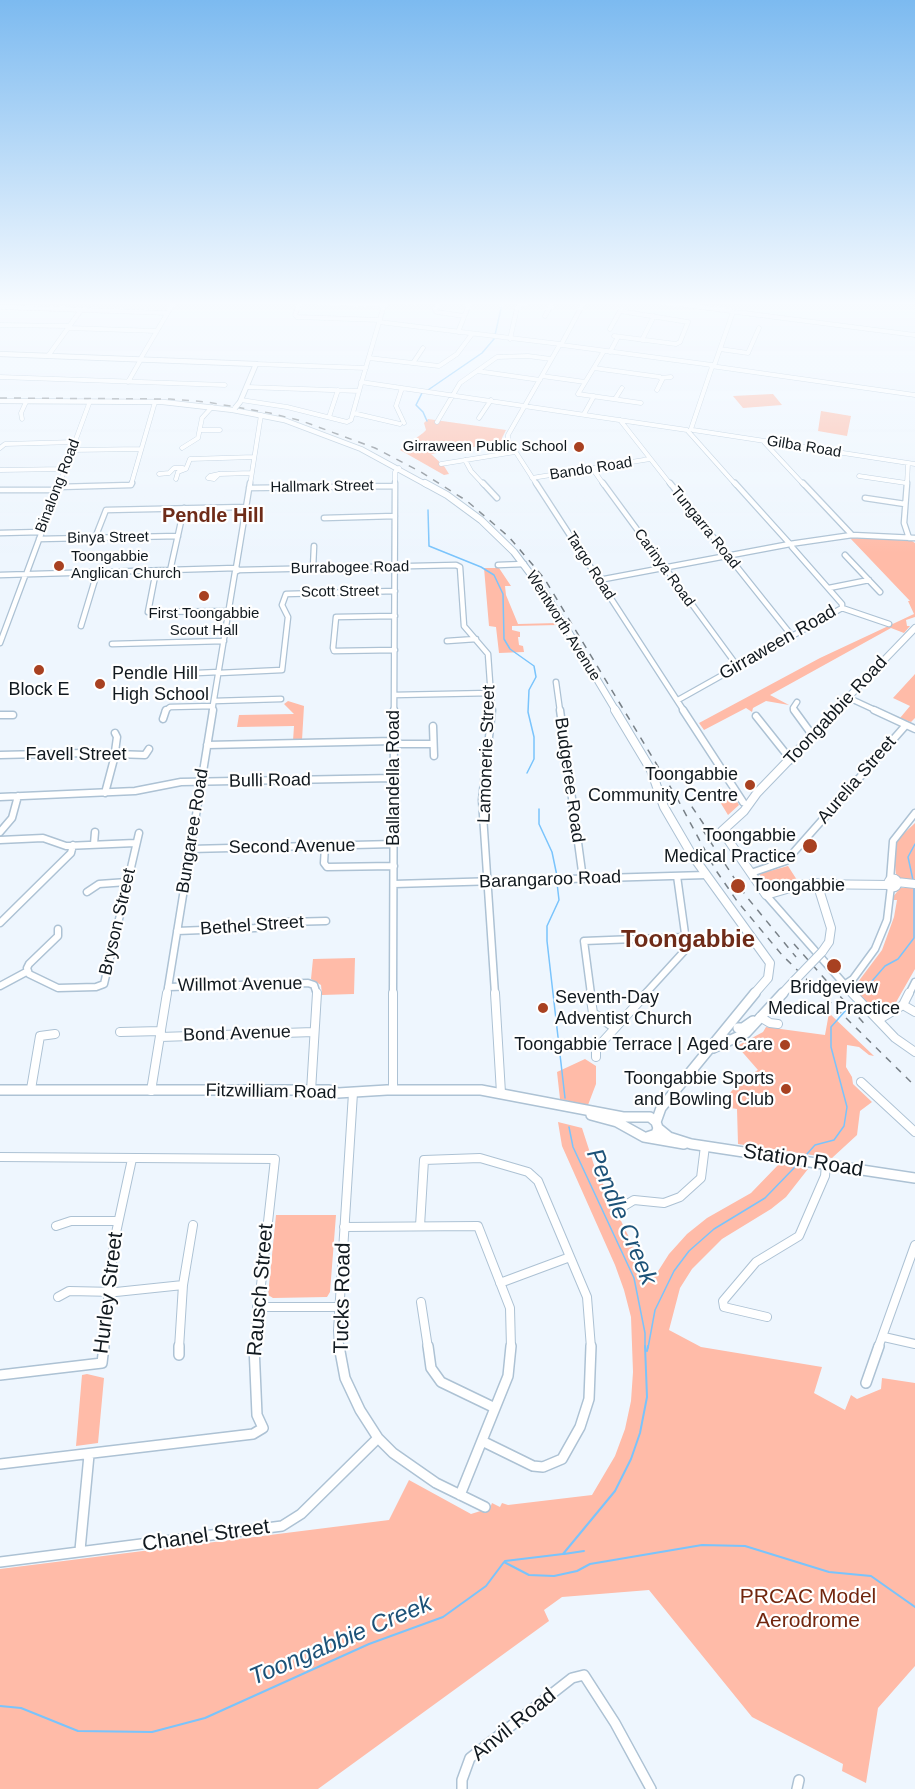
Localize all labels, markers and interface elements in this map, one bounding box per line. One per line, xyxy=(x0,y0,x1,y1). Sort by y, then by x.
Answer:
street label: Gilba Road xyxy=(766,432,842,462)
street label: Binalong Road xyxy=(32,437,84,535)
place label: Girraween Public School xyxy=(403,438,567,456)
marker: Girraween Public School xyxy=(572,440,586,454)
street label: Bando Road xyxy=(548,454,634,484)
street label: Hallmark Street xyxy=(270,477,374,497)
street label: Tungarra Road xyxy=(666,483,744,573)
district label: Pendle Hill xyxy=(162,504,264,528)
street label: Carinya Road xyxy=(630,526,698,610)
street label: Binya Street xyxy=(67,528,149,548)
street label: Targo Road xyxy=(561,529,619,603)
place label: Toongabbie Anglican Church xyxy=(71,548,181,583)
street label: Burrabogee Road xyxy=(291,558,409,578)
marker: Toongabbie Anglican Church xyxy=(52,559,66,573)
street label: Wentworth Avenue xyxy=(522,568,604,684)
street label: Scott Street xyxy=(301,582,379,602)
marker: First Toongabbie Scout Hall xyxy=(197,589,211,603)
street label: Girraween Road xyxy=(716,601,840,685)
place label: First Toongabbie Scout Hall xyxy=(149,605,259,640)
street label: Toongabbie Road xyxy=(780,652,892,770)
marker: Block E xyxy=(32,663,46,677)
place label: Pendle Hill High School xyxy=(112,663,209,706)
marker: Pendle Hill High School xyxy=(93,677,107,691)
place label: Block E xyxy=(8,679,70,701)
street label: Lamonerie Street xyxy=(474,685,500,823)
street label: Ballandella Road xyxy=(383,710,405,846)
street label: Budgeree Road xyxy=(550,716,588,844)
street label: Aurelia Street xyxy=(813,732,901,828)
street label: Favell Street xyxy=(25,744,127,766)
place label: Toongabbie Community Centre xyxy=(588,764,738,806)
street label: Bungaree Road xyxy=(172,767,214,895)
street label: Bulli Road xyxy=(229,769,311,793)
marker: Toongabbie Community Centre xyxy=(743,778,757,792)
place label: Toongabbie Medical Practice xyxy=(664,825,796,868)
street label: Second Avenue xyxy=(228,835,356,859)
marker: Toongabbie Medical Practice xyxy=(801,837,819,855)
street label: Bryson Street xyxy=(95,866,141,978)
street label: Barangaroo Road xyxy=(479,867,621,893)
place label: Toongabbie xyxy=(752,875,845,897)
marker: Toongabbie xyxy=(729,877,747,895)
street label: Bethel Street xyxy=(199,912,305,940)
district label: Toongabbie xyxy=(621,926,755,954)
marker: Bridgeview Medical Practice xyxy=(825,957,843,975)
street label: Willmot Avenue xyxy=(177,973,303,997)
place label: Bridgeview Medical Practice xyxy=(768,977,900,1020)
place label: Seventh-Day Adventist Church xyxy=(555,987,692,1030)
marker: Seventh-Day Adventist Church xyxy=(536,1001,550,1015)
street label: Bond Avenue xyxy=(183,1021,291,1047)
place label: Toongabbie Terrace | Aged Care xyxy=(514,1034,773,1056)
marker: Toongabbie Terrace | Aged Care xyxy=(778,1038,792,1052)
place label: Toongabbie Sports and Bowling Club xyxy=(624,1068,774,1110)
street label: Fitzwilliam Road xyxy=(205,1080,337,1104)
marker: Toongabbie Sports and Bowling Club xyxy=(779,1082,793,1096)
street label: Station Road xyxy=(741,1139,865,1183)
water label: Pendle Creek xyxy=(579,1144,663,1290)
street label: Rausch Street xyxy=(243,1223,279,1357)
street label: Hurley Street xyxy=(89,1231,129,1355)
street label: Tucks Road xyxy=(329,1242,357,1354)
street label: Chanel Street xyxy=(141,1515,271,1557)
park label: PRCAC Model Aerodrome xyxy=(740,1584,876,1634)
water label: Toongabbie Creek xyxy=(246,1590,436,1692)
street label: Anvil Road xyxy=(467,1683,561,1767)

